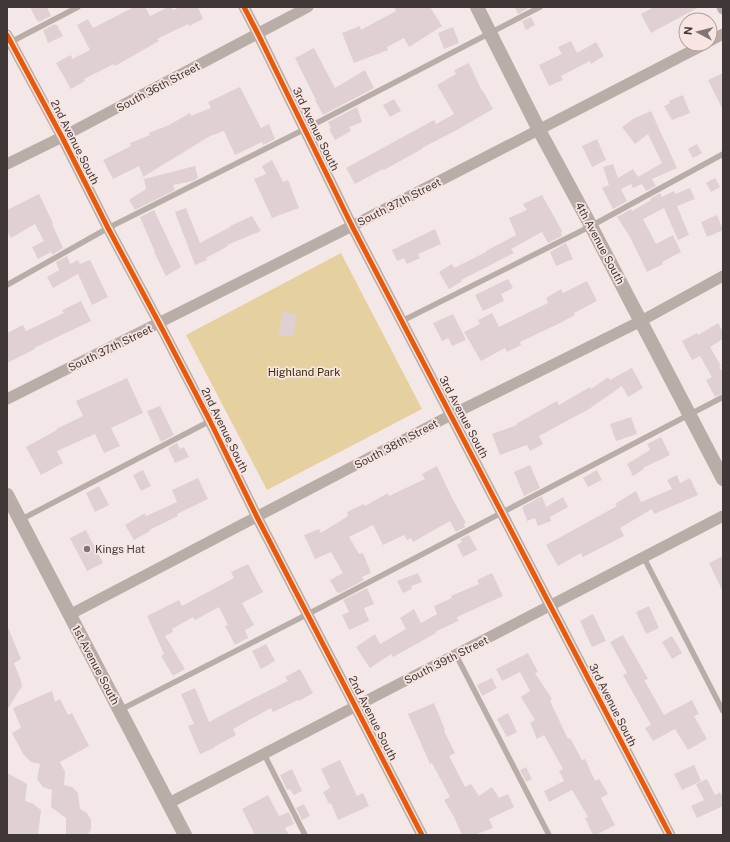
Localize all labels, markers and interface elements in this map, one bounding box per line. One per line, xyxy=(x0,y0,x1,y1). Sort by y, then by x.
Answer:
north arrow xyxy=(678,12,718,52)
text: N xyxy=(682,26,695,36)
street label: South 36th Street xyxy=(114,60,202,114)
street label: 3rd Avenue South xyxy=(291,85,341,173)
street label: 2nd Avenue South xyxy=(49,98,101,186)
street label: South 37th Street xyxy=(355,176,443,228)
street label: 4th Avenue South xyxy=(573,200,627,286)
street label: South 37th Street xyxy=(66,322,154,374)
park label: Highland Park xyxy=(268,366,340,378)
street label: 3rd Avenue South xyxy=(437,374,491,460)
street label: 2nd Avenue South xyxy=(199,386,251,474)
street label: South 38th Street xyxy=(352,417,440,471)
place label: Kings Hat xyxy=(95,543,145,555)
marker: Kings Hat xyxy=(82,544,92,554)
street label: 1st Avenue South xyxy=(70,623,122,707)
street label: South 39th Street xyxy=(402,634,490,686)
street label: 3rd Avenue South xyxy=(587,662,639,748)
street label: 2nd Avenue South xyxy=(347,674,399,762)

